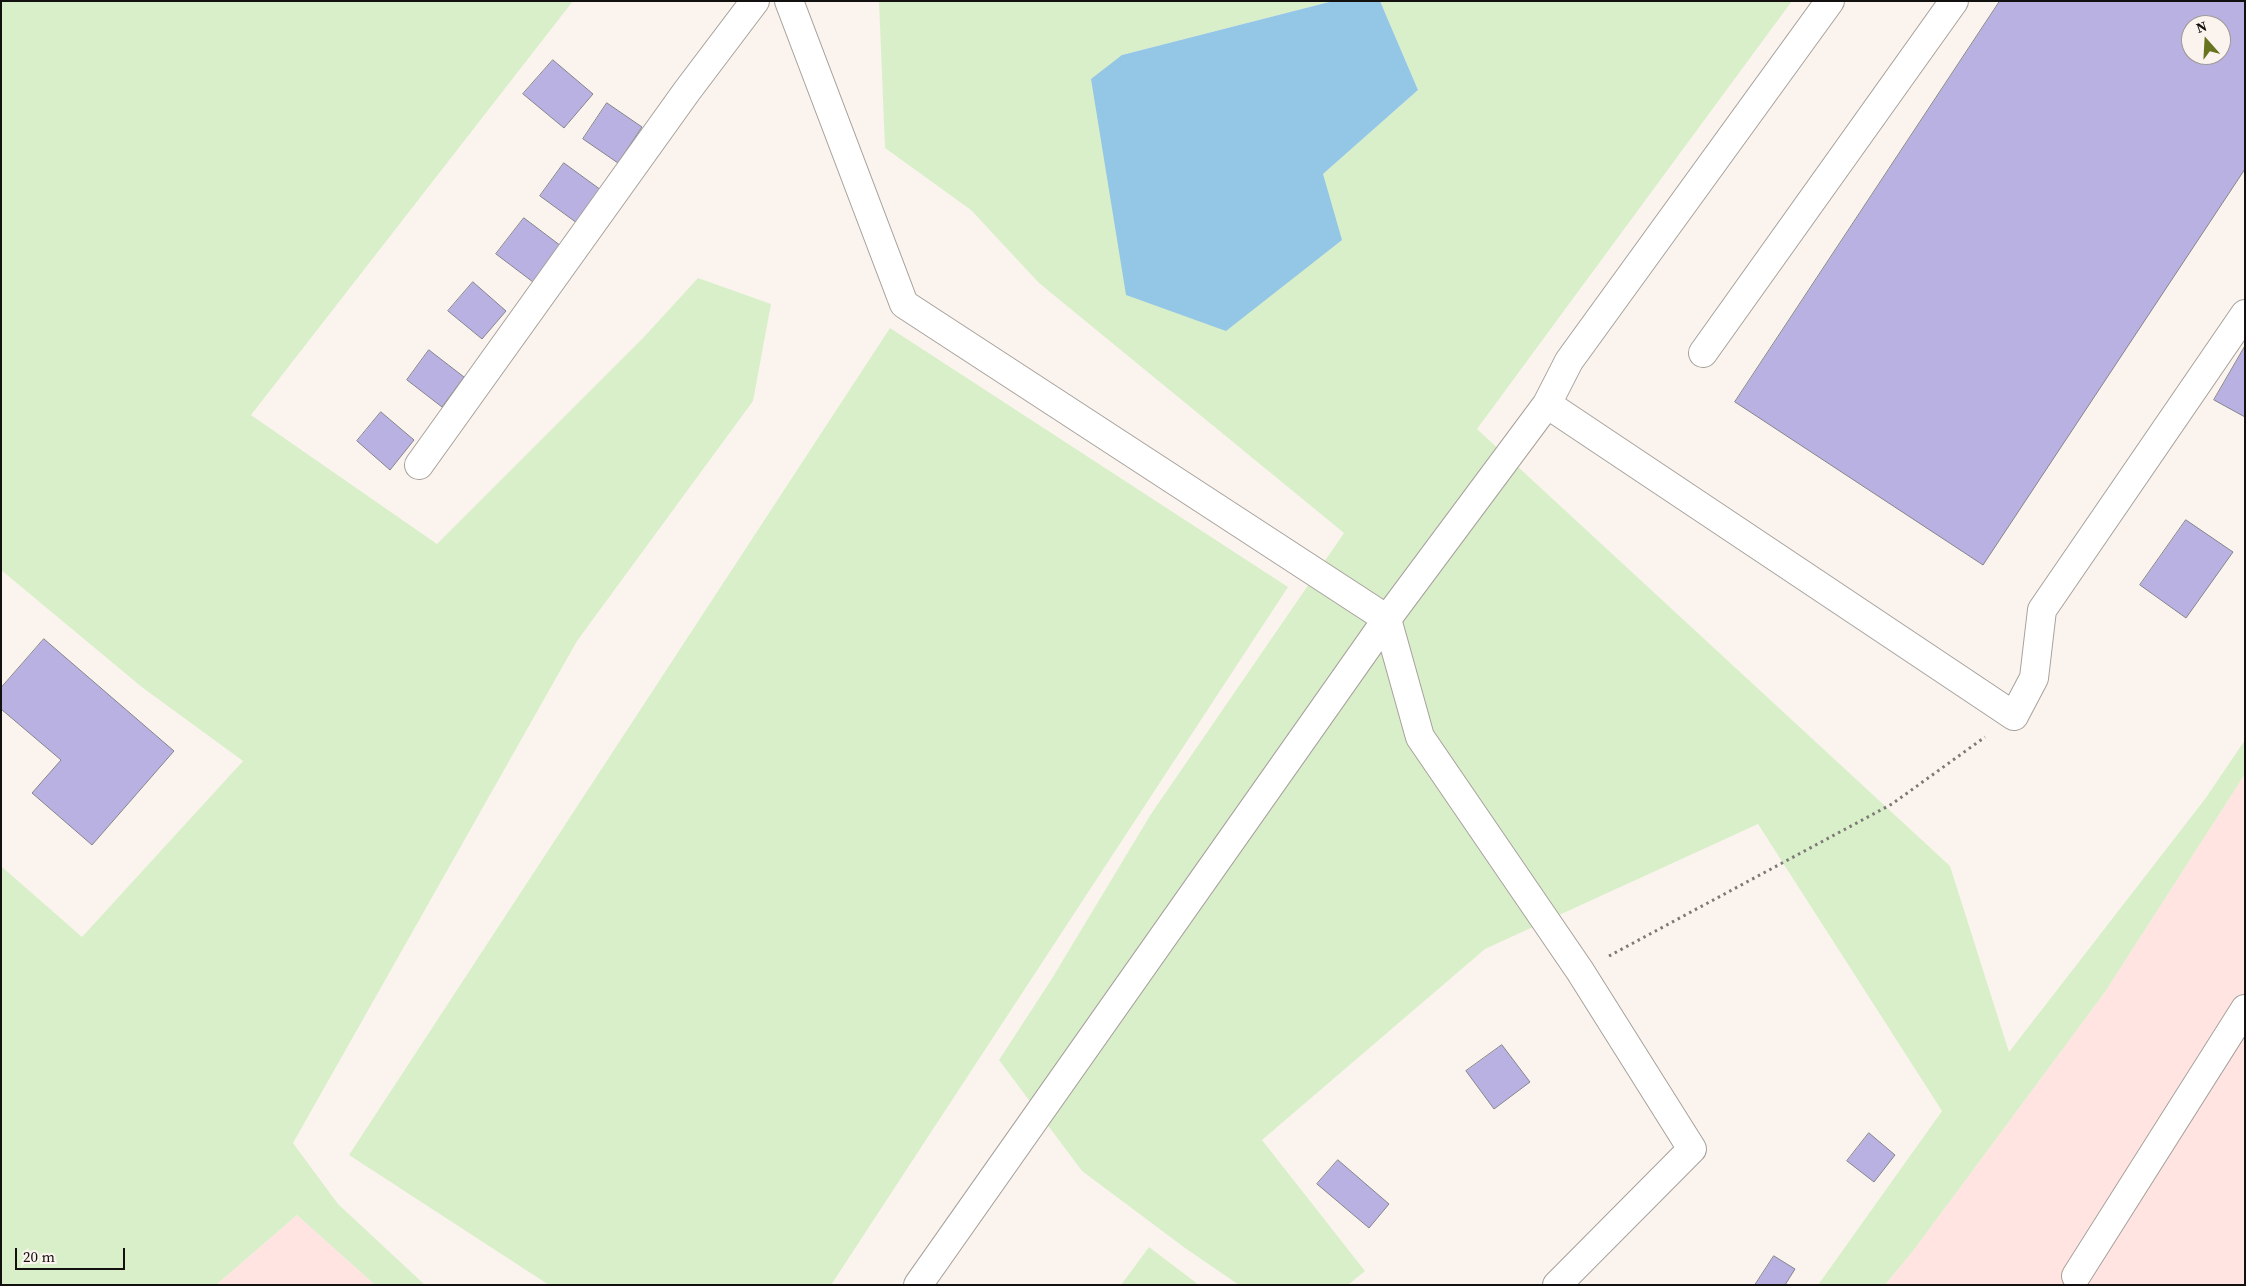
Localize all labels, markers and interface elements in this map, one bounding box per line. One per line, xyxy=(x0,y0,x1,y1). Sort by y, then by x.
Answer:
north arrow xyxy=(2181,15,2231,65)
text: N xyxy=(2193,16,2210,38)
scale bar xyxy=(18,1238,128,1270)
text: 20 m xyxy=(23,1246,55,1267)

